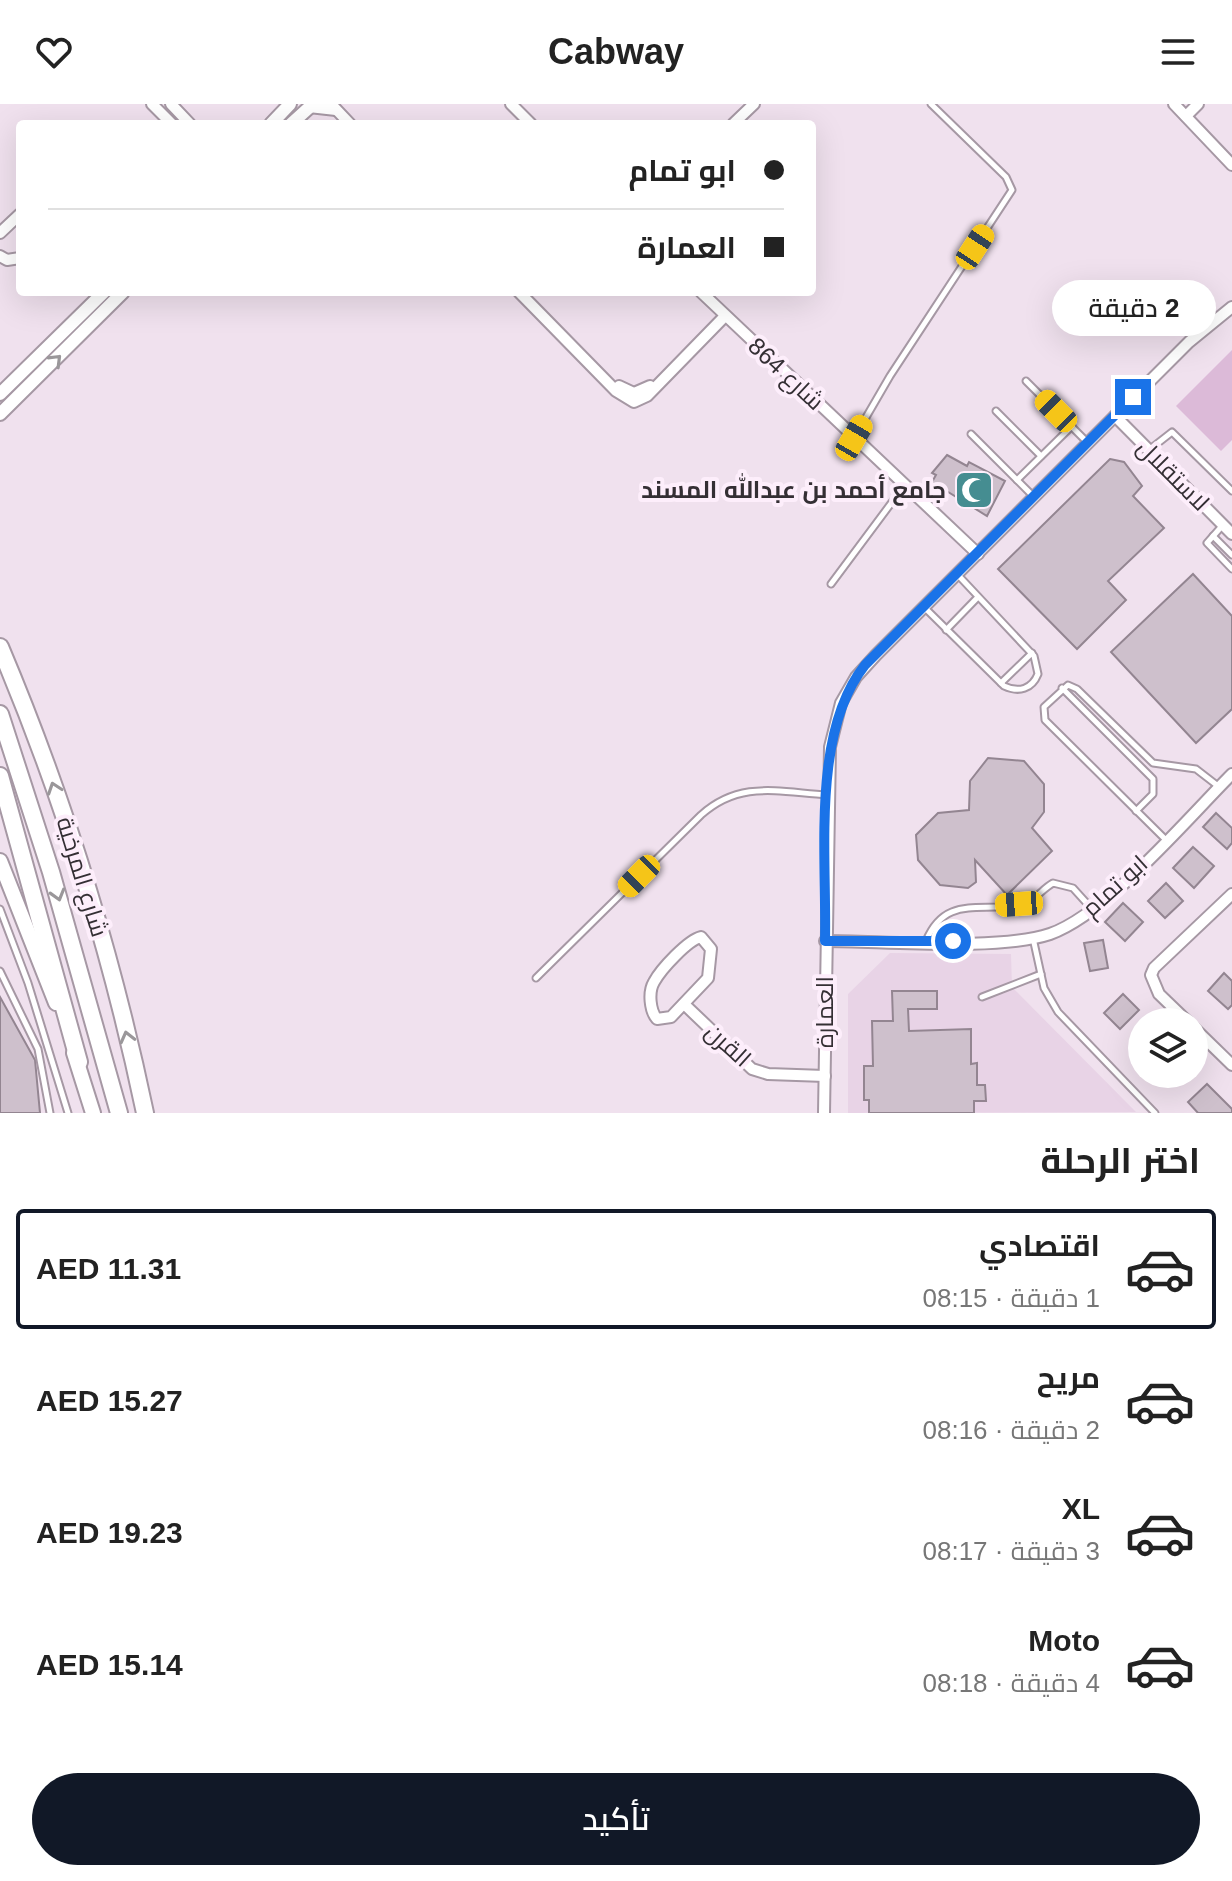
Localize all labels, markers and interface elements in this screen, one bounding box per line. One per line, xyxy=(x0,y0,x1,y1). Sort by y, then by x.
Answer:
icon: heart xyxy=(32,30,76,74)
icon: menu xyxy=(1156,30,1200,74)
text: Cabway xyxy=(548,31,684,72)
text: ابو تمام xyxy=(628,154,736,187)
car xyxy=(952,220,998,274)
text: العمارة xyxy=(638,231,736,264)
callout: 2 دقيقة xyxy=(1051,281,1215,337)
text: 2 دقيقة xyxy=(1089,293,1179,323)
street label: شارع 864 xyxy=(741,332,830,417)
one-way arrow xyxy=(47,355,61,369)
route end xyxy=(1115,379,1151,415)
car xyxy=(1031,386,1081,436)
car xyxy=(832,411,876,465)
street label: لاستقلال xyxy=(1131,433,1215,517)
mosque icon: جامع أحمد بن عبدالله المسند xyxy=(953,469,995,511)
place label: جامع أحمد بن عبدالله المسند xyxy=(641,473,946,506)
one-way arrow xyxy=(48,781,64,795)
street label: شارع المرخية xyxy=(49,814,113,941)
street label: ابو تمام xyxy=(1077,849,1155,924)
car xyxy=(614,851,664,901)
one-way arrow xyxy=(49,888,65,902)
car xyxy=(994,890,1044,918)
route start xyxy=(935,923,971,959)
street label: العمارة xyxy=(811,976,838,1048)
map controls xyxy=(1128,1008,1208,1088)
button: layers xyxy=(1128,1008,1208,1088)
street label: القرن xyxy=(699,1017,757,1073)
one-way arrow xyxy=(120,1031,137,1044)
text: اختر الرحلة xyxy=(1040,1140,1200,1181)
text: اقتصادي xyxy=(979,1229,1100,1262)
icon: car xyxy=(1124,1233,1196,1305)
text: AED 11.31 xyxy=(36,1252,181,1285)
text: 1 دقيقة · 08:15 xyxy=(922,1283,1100,1313)
text: مريح xyxy=(1037,1361,1100,1394)
icon: car xyxy=(1124,1365,1196,1437)
text: AED 15.27 xyxy=(36,1384,183,1417)
text: 2 دقيقة · 08:16 xyxy=(922,1415,1100,1445)
text: XL xyxy=(1062,1492,1100,1525)
icon: car xyxy=(1124,1497,1196,1569)
text: AED 19.23 xyxy=(36,1516,183,1549)
text: 3 دقيقة · 08:17 xyxy=(922,1536,1100,1566)
text: Moto xyxy=(1028,1624,1100,1657)
icon: car xyxy=(1124,1629,1196,1701)
text: AED 15.14 xyxy=(36,1648,183,1681)
text: 4 دقيقة · 08:18 xyxy=(922,1668,1100,1698)
button: تأكيد xyxy=(32,1773,1200,1865)

